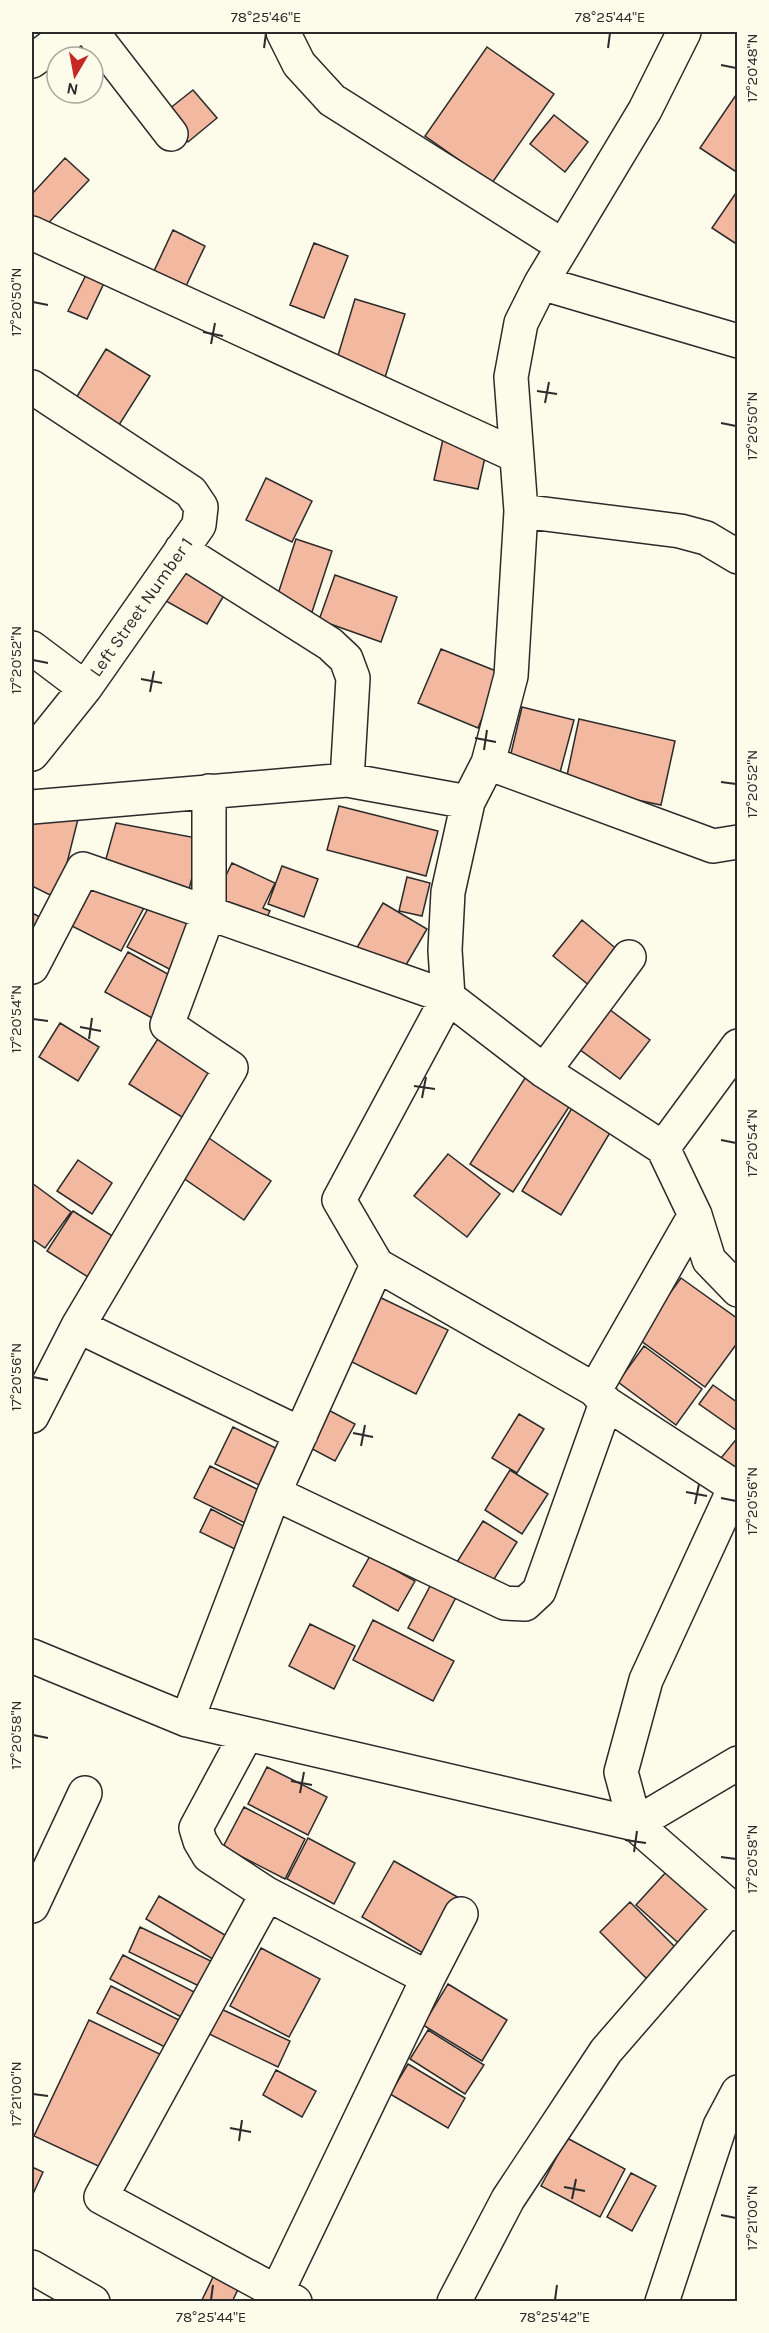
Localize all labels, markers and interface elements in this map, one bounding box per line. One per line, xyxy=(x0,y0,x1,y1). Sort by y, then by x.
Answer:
text: 78°25'46"E xyxy=(231,8,301,26)
text: 78°25'44"E xyxy=(575,8,645,26)
text: 17°20'48"N xyxy=(743,33,761,103)
north arrow xyxy=(45,45,105,105)
text: N xyxy=(65,79,80,100)
text: 17°20'50"N xyxy=(7,268,25,336)
text: 17°20'50"N xyxy=(743,392,761,460)
street label: Left Street Number 1 xyxy=(85,533,197,681)
text: 17°20'52"N xyxy=(7,626,25,694)
text: 17°20'52"N xyxy=(743,750,761,818)
text: 17°20'54"N xyxy=(7,985,25,1053)
text: 17°20'54"N xyxy=(743,1109,761,1177)
text: 17°20'56"N xyxy=(7,1343,25,1411)
text: 17°20'56"N xyxy=(743,1467,761,1535)
text: 17°20'58"N xyxy=(7,1700,25,1770)
text: 17°20'58"N xyxy=(743,1824,761,1894)
text: 17°21'00"N xyxy=(7,2061,25,2127)
text: 17°21'00"N xyxy=(743,2185,761,2251)
text: 78°25'44"E xyxy=(176,2308,246,2326)
text: 78°25'42"E xyxy=(520,2308,590,2326)

